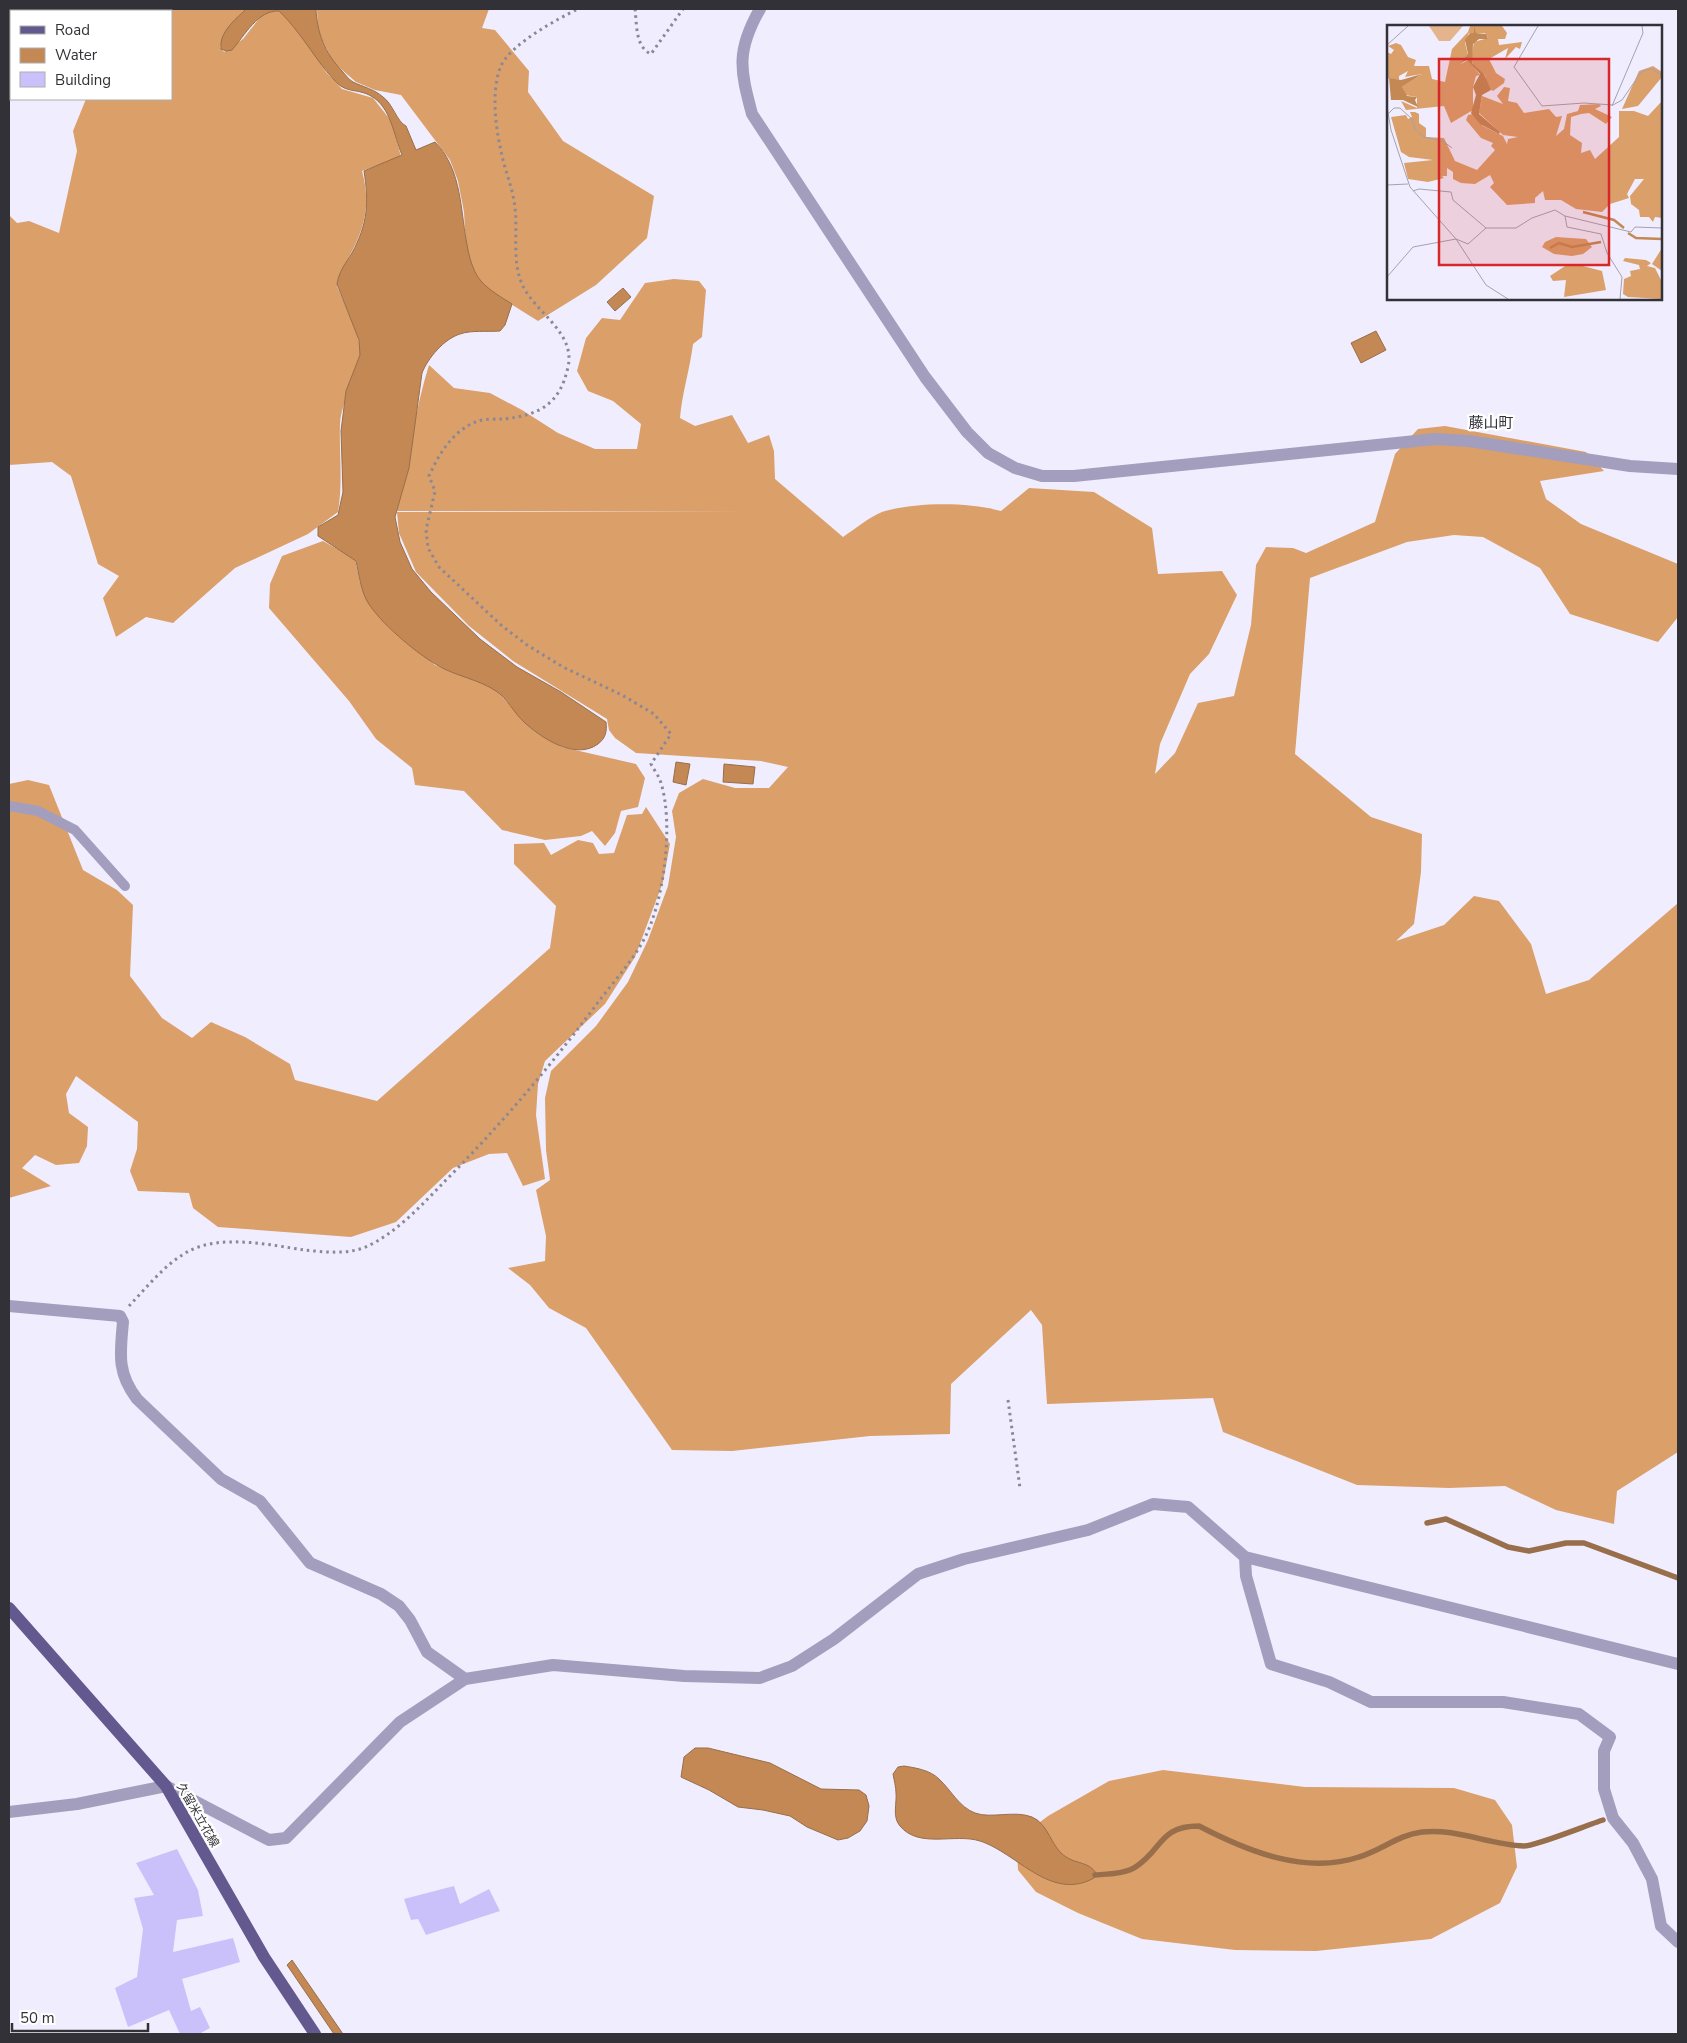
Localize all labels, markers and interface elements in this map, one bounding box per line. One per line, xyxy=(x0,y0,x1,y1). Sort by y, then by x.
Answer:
legend xyxy=(10,10,172,100)
text: Road xyxy=(55,20,90,40)
inset map xyxy=(1387,25,1662,300)
text: Water xyxy=(55,45,98,65)
text: Building xyxy=(55,70,111,90)
district label: 藤山町 xyxy=(1468,413,1514,433)
street label: 久留米立花線 xyxy=(173,1780,223,1850)
scale bar xyxy=(12,2000,149,2032)
text: 50 m xyxy=(20,2008,55,2028)

